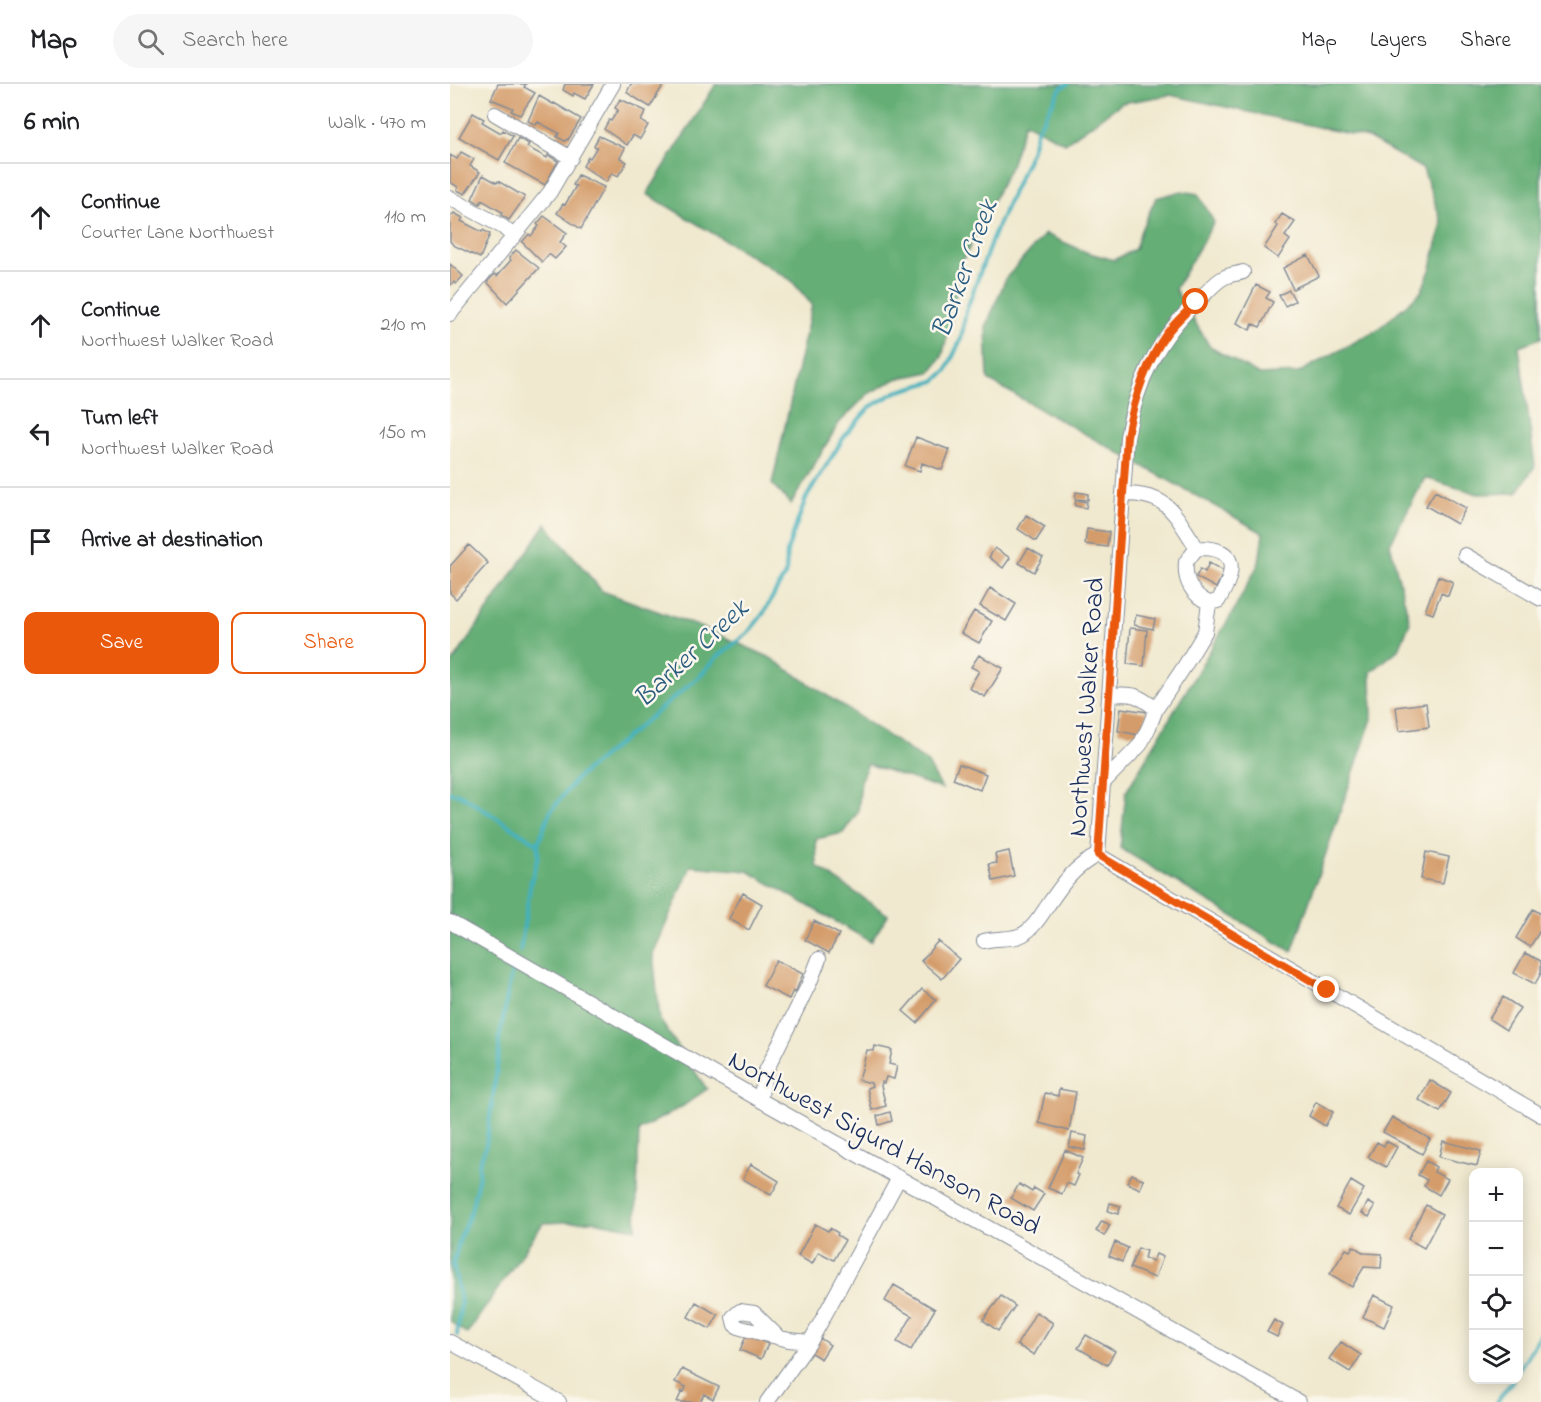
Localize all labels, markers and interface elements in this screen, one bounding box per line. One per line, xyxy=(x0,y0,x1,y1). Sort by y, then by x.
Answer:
search box xyxy=(113,14,533,68)
text: Map xyxy=(30,21,77,62)
icon: search xyxy=(134,25,167,58)
text: Search here xyxy=(182,25,288,57)
text: Map xyxy=(1301,26,1337,56)
text: Layers xyxy=(1370,26,1427,56)
text: Share xyxy=(1460,26,1511,56)
text: 6 min xyxy=(24,104,80,142)
text: Walk · 470 m xyxy=(328,109,426,138)
text: Continue xyxy=(81,187,160,219)
water label: Barker Creek xyxy=(922,193,1011,344)
icon: ahead xyxy=(24,201,57,234)
text: 110 m xyxy=(384,203,426,232)
text: Courter Lane Northwest xyxy=(81,219,274,248)
route start xyxy=(1182,288,1208,314)
text: Continue xyxy=(81,295,160,327)
icon: ahead xyxy=(24,309,57,342)
text: 210 m xyxy=(381,311,426,340)
text: Northwest Walker Road xyxy=(81,327,273,356)
text: Turn left xyxy=(81,403,158,435)
icon: left xyxy=(24,417,57,450)
text: 150 m xyxy=(379,419,426,448)
text: Northwest Walker Road xyxy=(81,435,273,464)
icon: arrive xyxy=(24,525,57,558)
text: Arrive at destination xyxy=(81,525,263,557)
street label: Northwest Walker Road xyxy=(1059,576,1116,838)
water label: Barker Creek xyxy=(626,589,760,719)
button: Save xyxy=(24,612,219,674)
button: Share xyxy=(231,612,426,674)
route end xyxy=(1313,976,1339,1002)
street label: Northwest Sigurd Hanson Road xyxy=(720,1042,1047,1247)
map controls xyxy=(1469,1168,1523,1384)
button: + xyxy=(1469,1168,1523,1222)
button: − xyxy=(1469,1222,1523,1276)
button: locate xyxy=(1469,1276,1523,1330)
button: layers xyxy=(1469,1330,1523,1384)

